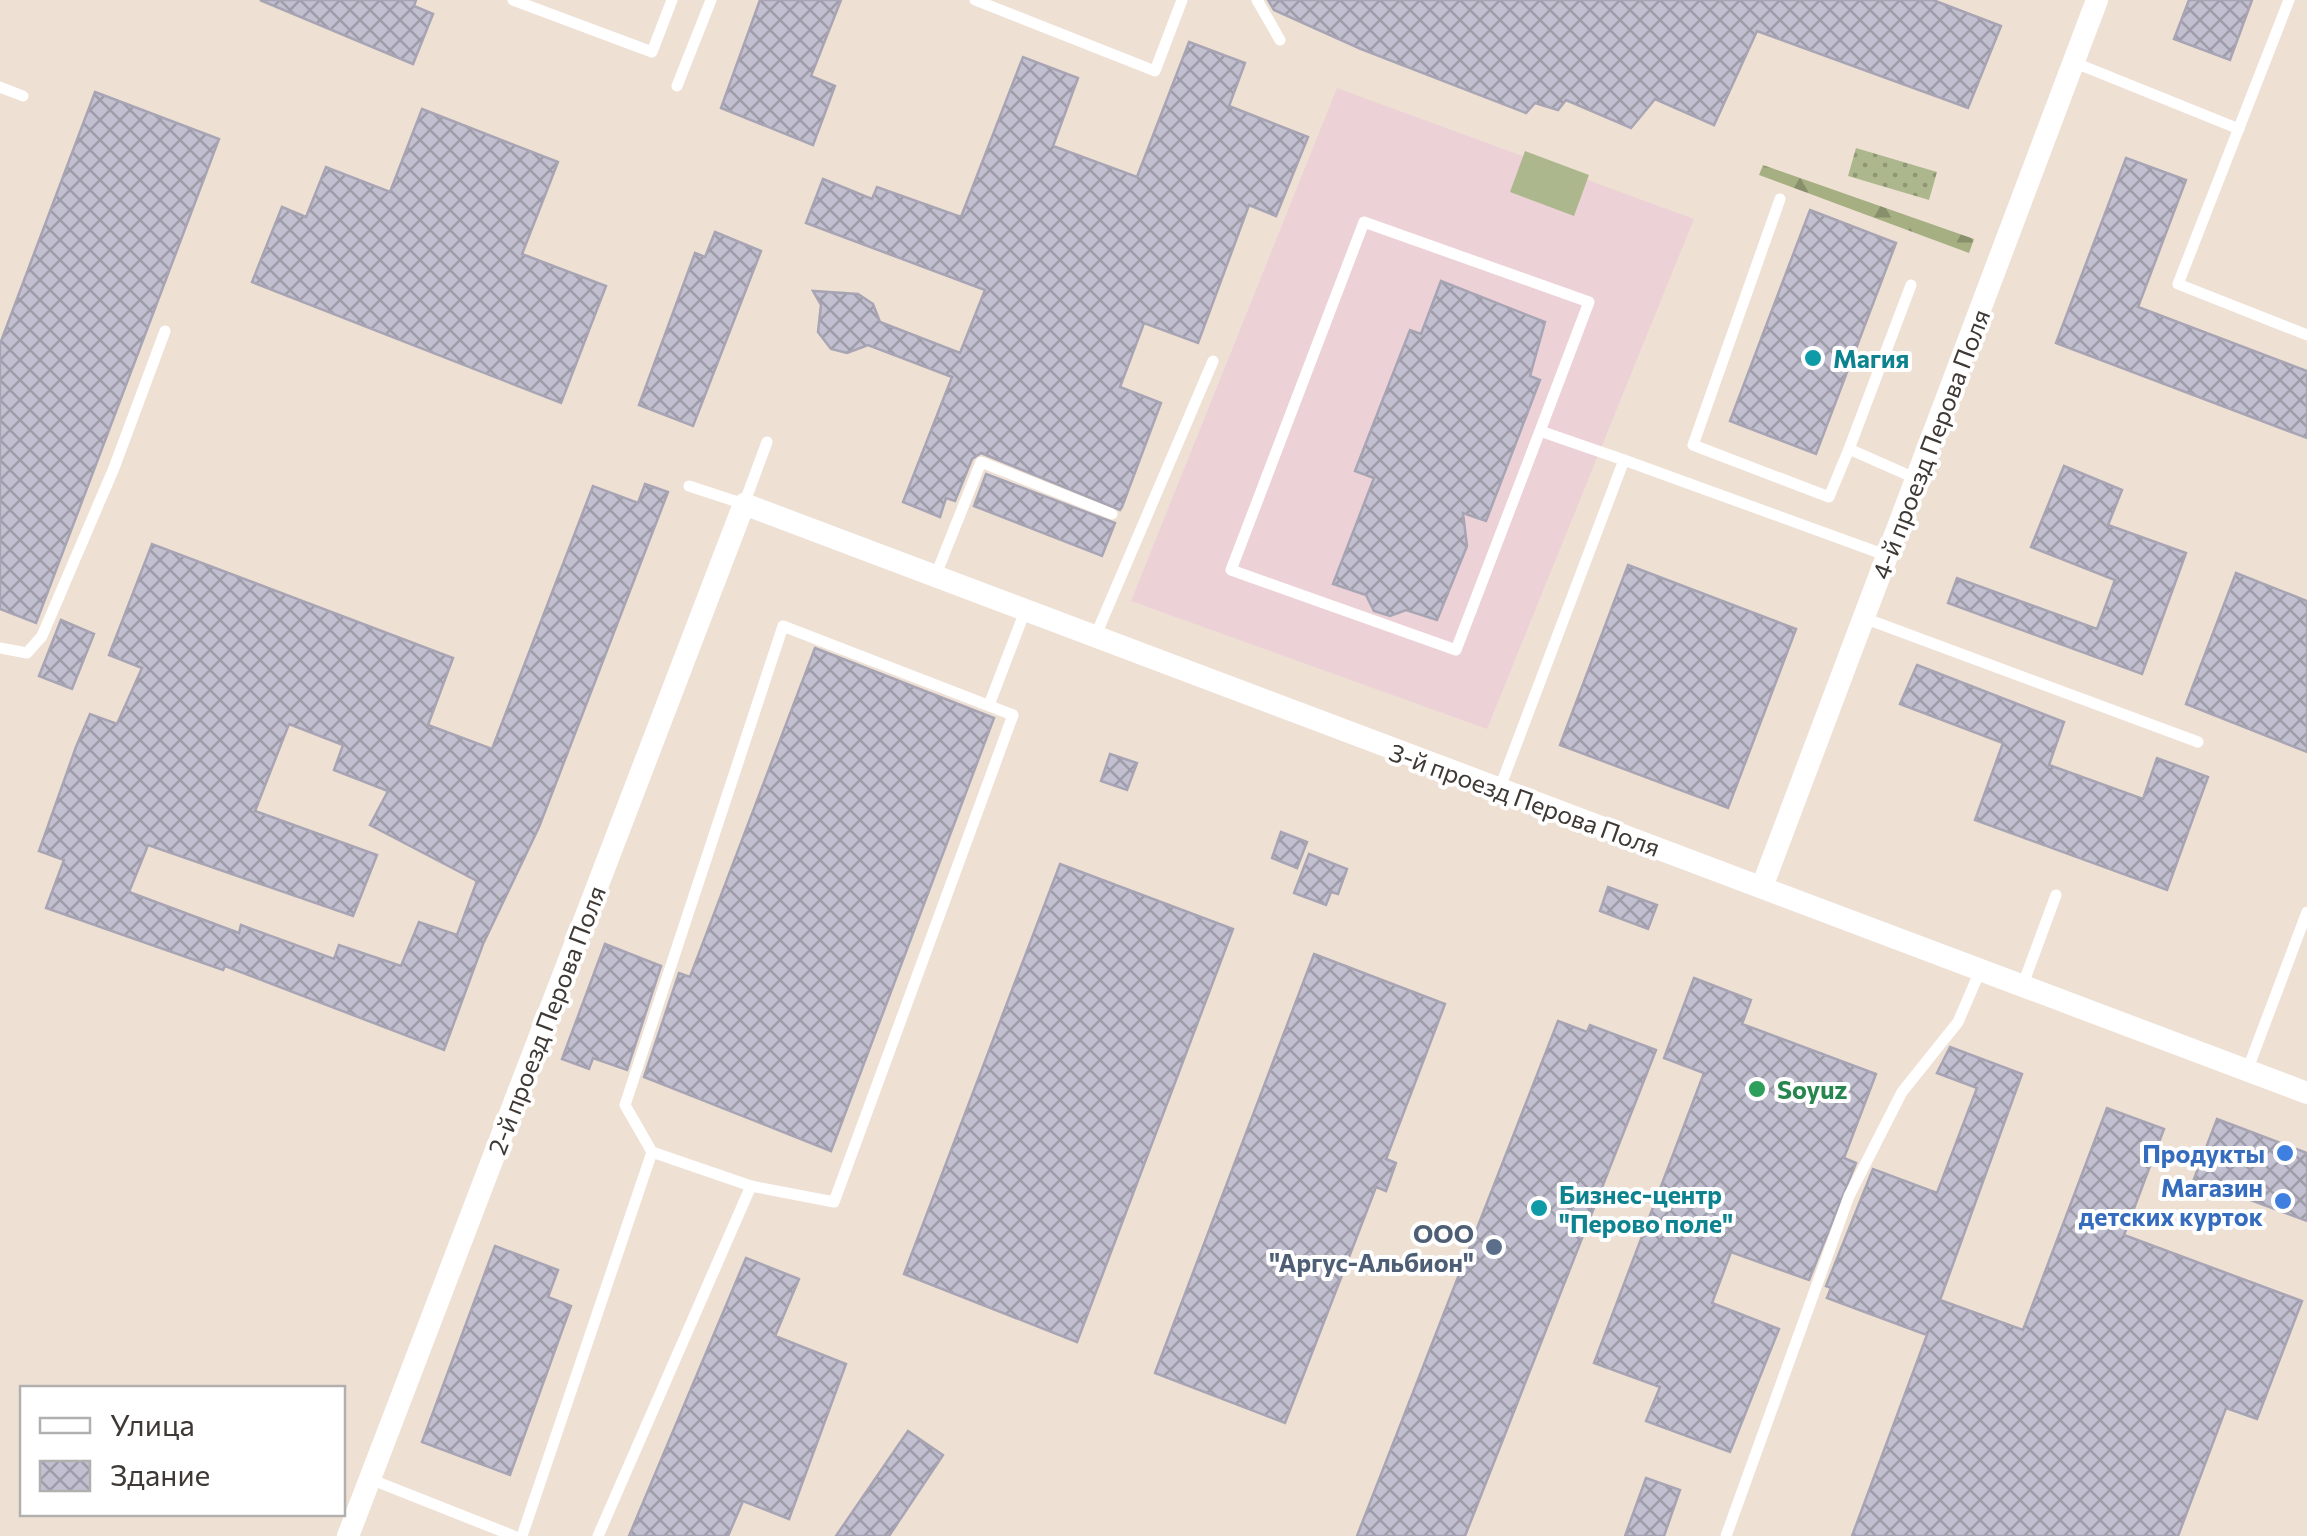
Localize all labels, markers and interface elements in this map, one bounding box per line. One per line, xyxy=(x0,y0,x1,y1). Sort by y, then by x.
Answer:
street label: 4-й проезд Перова Поля xyxy=(1865,305,1995,583)
place label: Магия xyxy=(1833,343,1909,373)
marker: Магия xyxy=(1802,347,1824,369)
street label: 3-й проезд Перова Поля xyxy=(1386,736,1664,862)
street label: 2-й проезд Перова Поля xyxy=(481,881,611,1159)
place label: Soyuz xyxy=(1777,1074,1847,1104)
marker: Soyuz xyxy=(1746,1078,1768,1100)
place label: Продукты xyxy=(2142,1138,2265,1168)
marker: Продукты xyxy=(2274,1142,2296,1164)
place label: Магазин детских курток xyxy=(2079,1172,2263,1231)
place label: Бизнес-центр "Перово поле" xyxy=(1559,1179,1733,1238)
marker: Магазин детских курток xyxy=(2272,1190,2294,1212)
marker: Бизнес-центр "Перово поле" xyxy=(1528,1197,1550,1219)
place label: ООО "Аргус-Альбион" xyxy=(1269,1218,1474,1277)
marker: ООО "Аргус-Альбион" xyxy=(1483,1236,1505,1258)
legend xyxy=(20,1386,345,1516)
text: Улица xyxy=(110,1405,195,1442)
text: Здание xyxy=(110,1455,210,1492)

